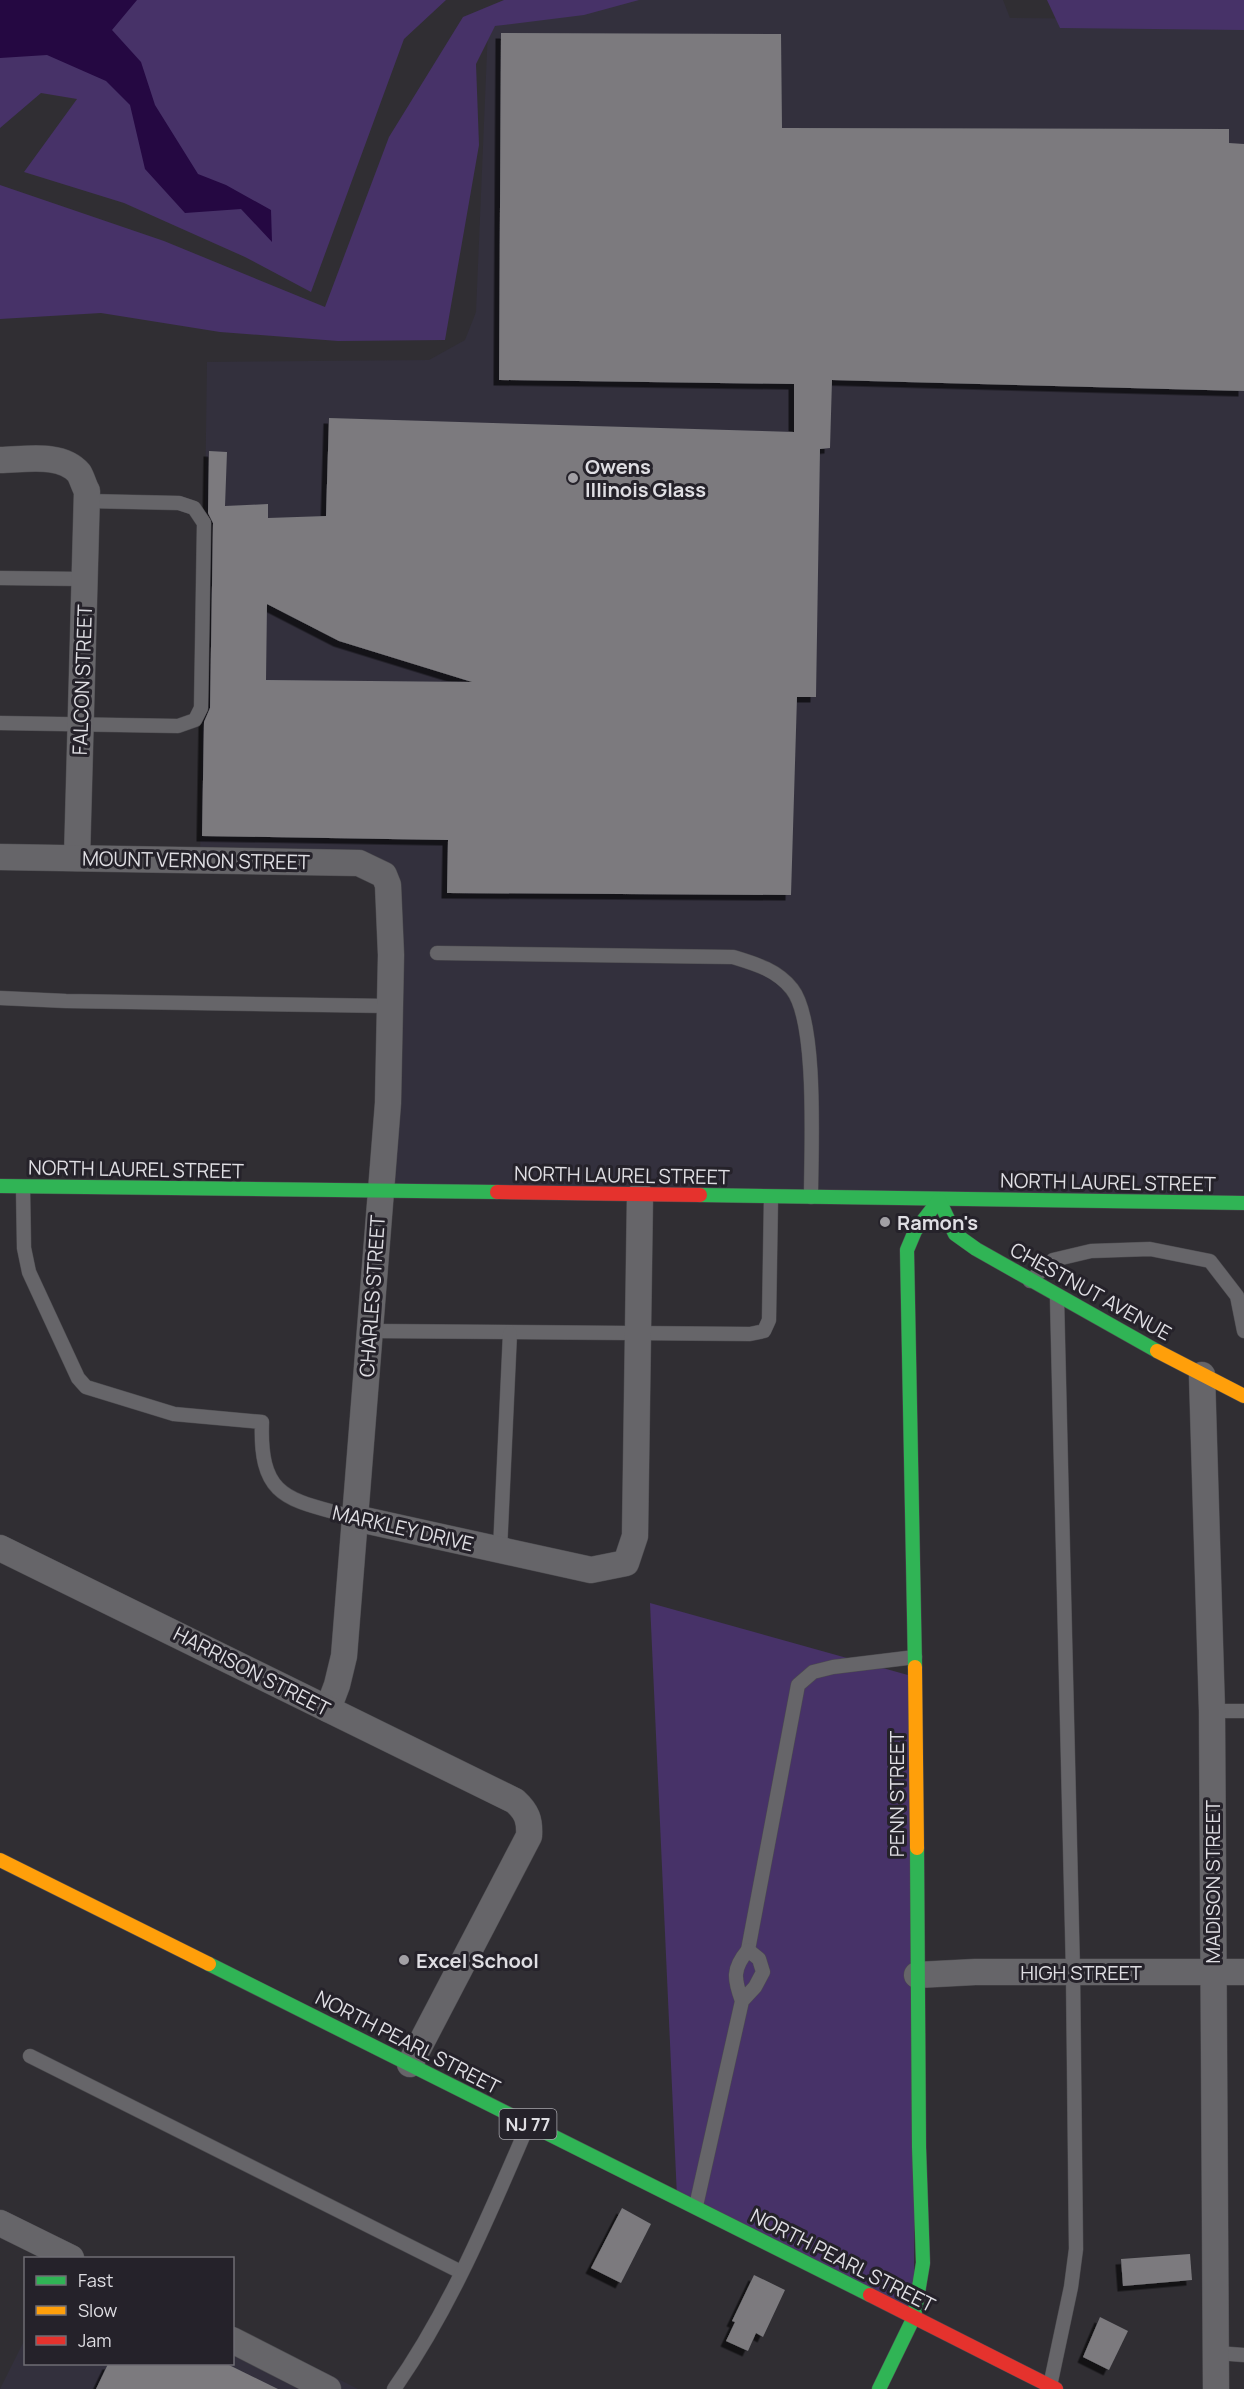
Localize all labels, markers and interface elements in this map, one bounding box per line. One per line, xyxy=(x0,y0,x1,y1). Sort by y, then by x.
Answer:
place label: Owens Illinois Glass xyxy=(585,453,706,503)
marker: Owens Illinois Glass xyxy=(566,471,580,485)
street label: FALCON STREET xyxy=(66,604,98,756)
street label: MOUNT VERNON STREET xyxy=(82,845,310,875)
street label: NORTH LAUREL STREET xyxy=(28,1154,244,1184)
street label: NORTH LAUREL STREET xyxy=(514,1160,730,1190)
street label: NORTH LAUREL STREET xyxy=(1000,1167,1216,1197)
place label: Ramon's xyxy=(897,1209,978,1236)
street label: CHARLES STREET xyxy=(353,1214,391,1378)
marker: Ramon's xyxy=(878,1215,892,1229)
street label: CHESTNUT AVENUE xyxy=(1006,1236,1176,1346)
street label: MARKLEY DRIVE xyxy=(330,1499,476,1557)
street label: HARRISON STREET xyxy=(169,1620,335,1722)
street label: PENN STREET xyxy=(883,1731,910,1857)
street label: MADISON STREET xyxy=(1199,1800,1226,1964)
place label: Excel School xyxy=(416,1947,539,1974)
marker: Excel School xyxy=(397,1953,411,1967)
street label: HIGH STREET xyxy=(1020,1959,1142,1986)
street label: NORTH PEARL STREET xyxy=(311,1984,505,2100)
road number: NJ 77 xyxy=(500,2109,556,2139)
street label: NORTH PEARL STREET xyxy=(746,2202,940,2318)
legend xyxy=(24,2257,234,2365)
text: Fast xyxy=(78,2268,113,2292)
text: Slow xyxy=(78,2298,118,2322)
text: Jam xyxy=(78,2328,112,2352)

